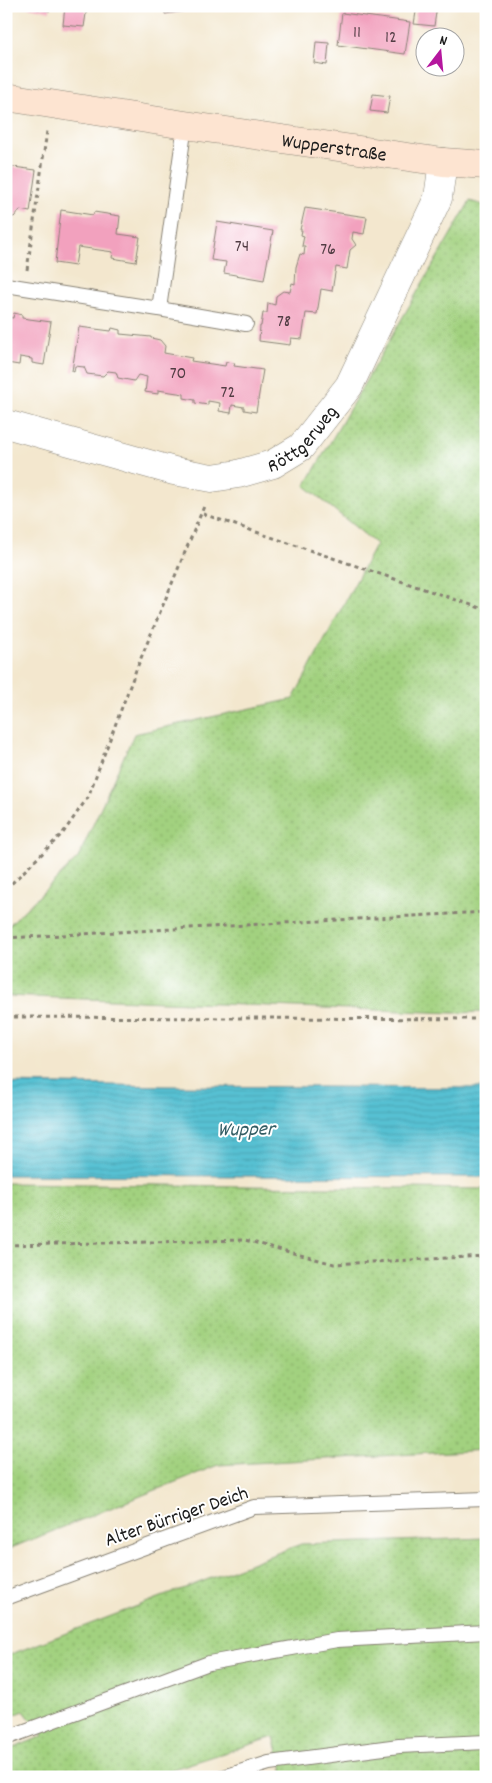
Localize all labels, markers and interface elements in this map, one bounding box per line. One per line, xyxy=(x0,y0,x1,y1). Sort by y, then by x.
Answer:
house number: 11 xyxy=(353,21,361,46)
house number: 12 xyxy=(385,26,397,51)
north arrow xyxy=(414,28,464,78)
text: N xyxy=(437,31,449,52)
street label: Wupperstraße xyxy=(280,128,388,171)
house number: 74 xyxy=(235,235,249,260)
house number: 76 xyxy=(320,238,336,263)
house number: 78 xyxy=(277,310,291,335)
house number: 70 xyxy=(170,362,186,387)
house number: 72 xyxy=(221,381,235,406)
street label: Röttgerweg xyxy=(265,400,346,482)
water label: Wupper xyxy=(217,1115,277,1146)
street label: Alter Bürriger Deich xyxy=(102,1480,252,1555)

